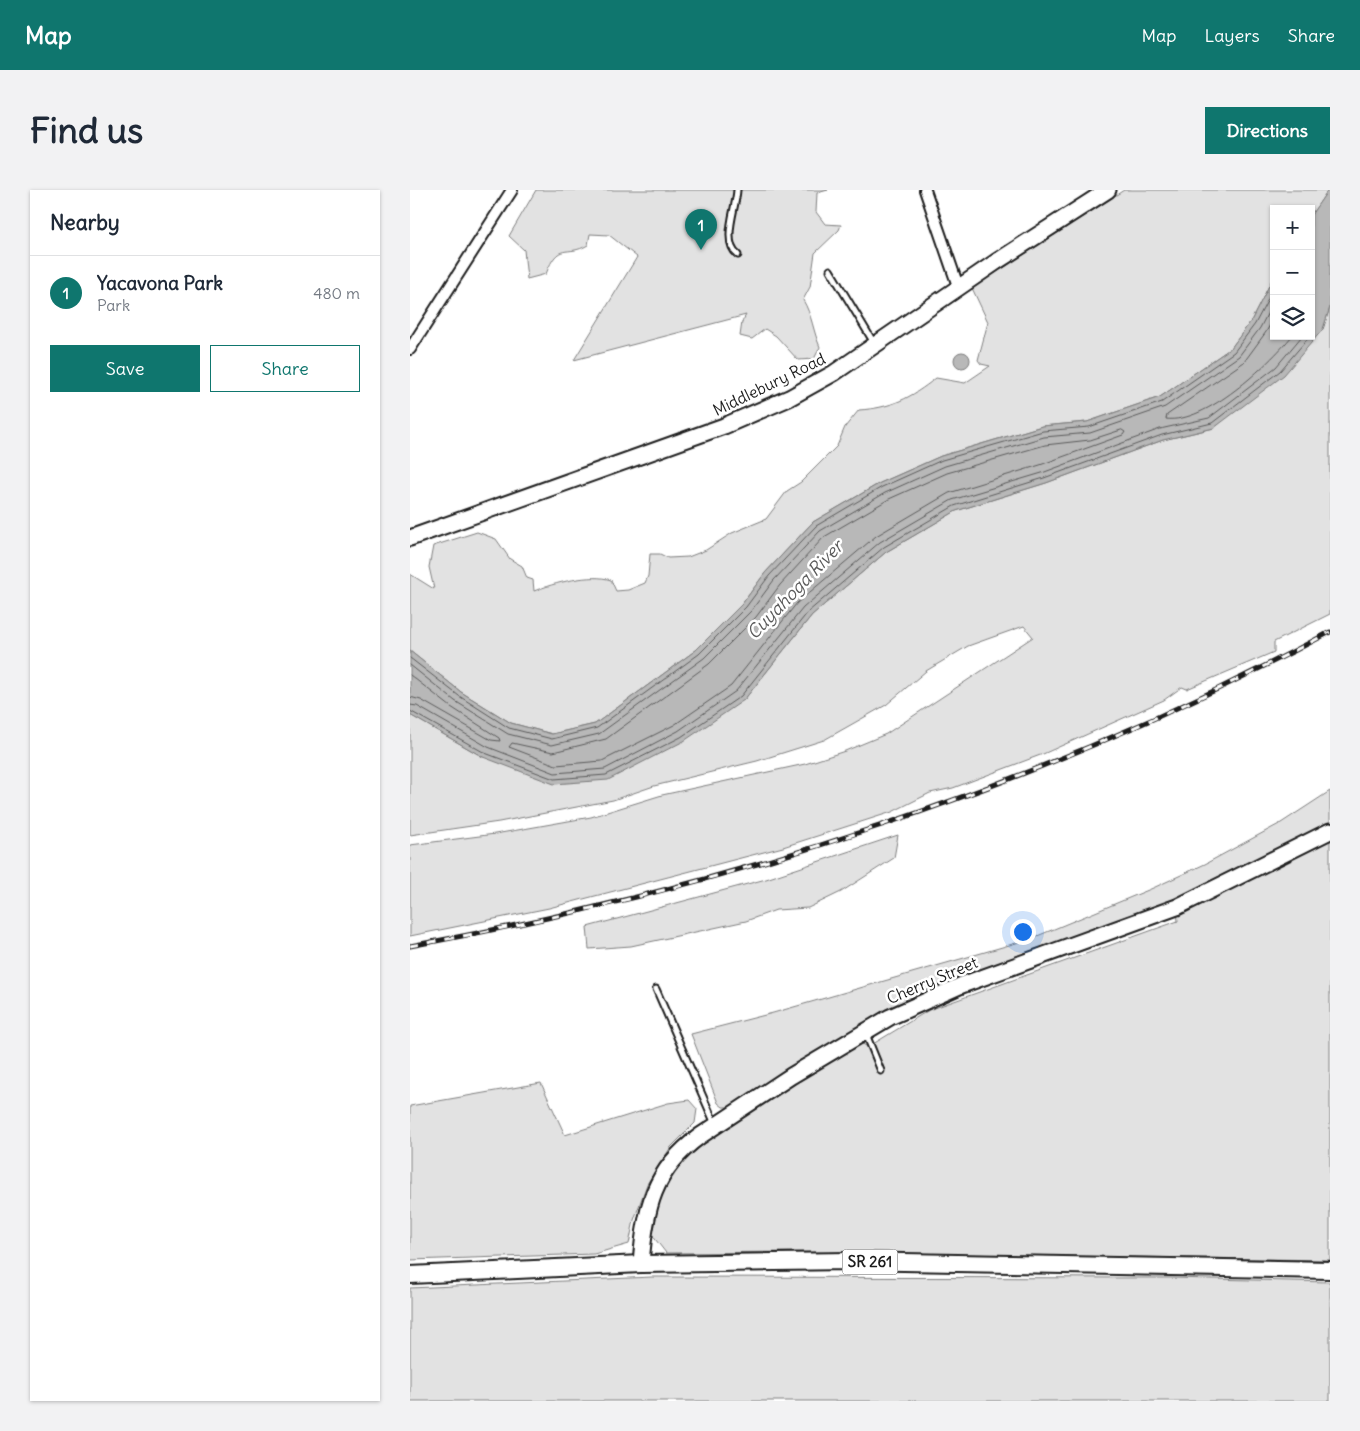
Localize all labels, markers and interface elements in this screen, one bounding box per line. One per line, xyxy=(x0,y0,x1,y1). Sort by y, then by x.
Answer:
text: Map xyxy=(25,20,72,50)
text: Map xyxy=(1141,24,1176,47)
text: Layers xyxy=(1204,24,1260,47)
text: Share xyxy=(1288,24,1335,47)
button: Directions xyxy=(1205,107,1330,154)
text: Find us xyxy=(30,108,143,152)
map controls xyxy=(1270,205,1315,340)
button: + xyxy=(1270,205,1315,250)
text: Nearby xyxy=(50,209,120,236)
pin: 1 xyxy=(685,209,717,250)
button: − xyxy=(1270,250,1315,295)
text: Yacavona Park xyxy=(97,271,223,295)
text: 1 xyxy=(63,283,69,303)
text: 480 m xyxy=(313,283,360,303)
text: Park xyxy=(97,295,130,315)
button: layers xyxy=(1270,295,1315,340)
button: Save xyxy=(50,345,200,392)
button: Share xyxy=(210,345,360,392)
street label: Middlebury Road xyxy=(710,348,828,420)
water label: Cuyahoga River xyxy=(742,533,850,644)
your location xyxy=(1010,919,1036,945)
street label: Cherry Street xyxy=(883,952,981,1008)
road number: SR 261 xyxy=(842,1250,898,1274)

